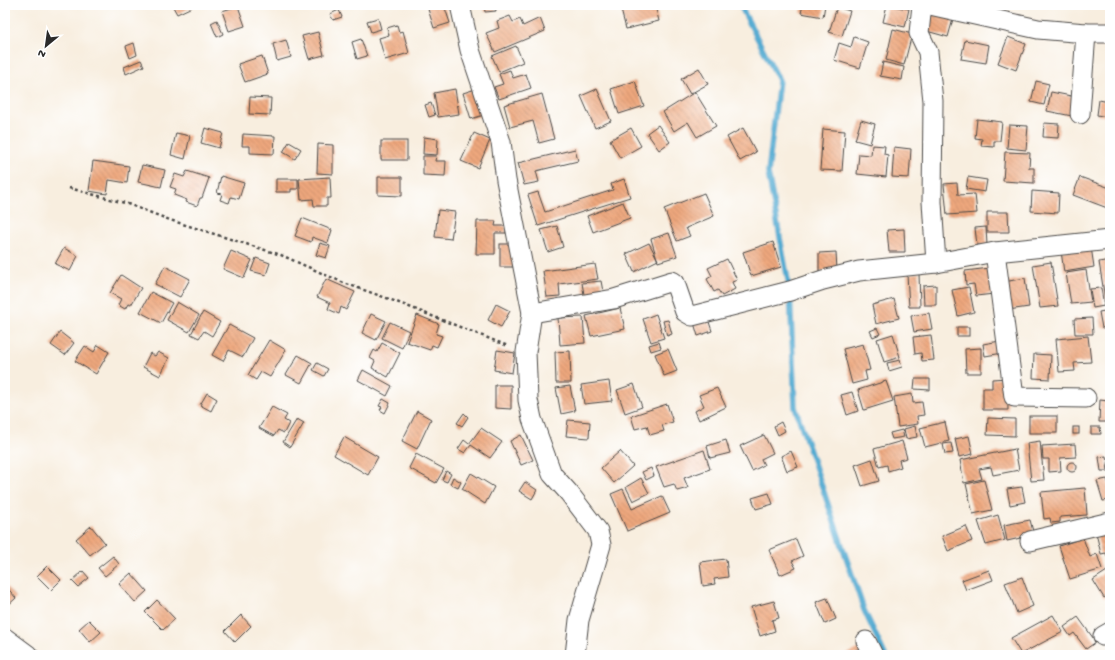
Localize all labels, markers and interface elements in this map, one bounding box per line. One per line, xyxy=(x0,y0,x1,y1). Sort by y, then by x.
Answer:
north arrow xyxy=(26,26,66,66)
text: N xyxy=(36,46,48,60)

